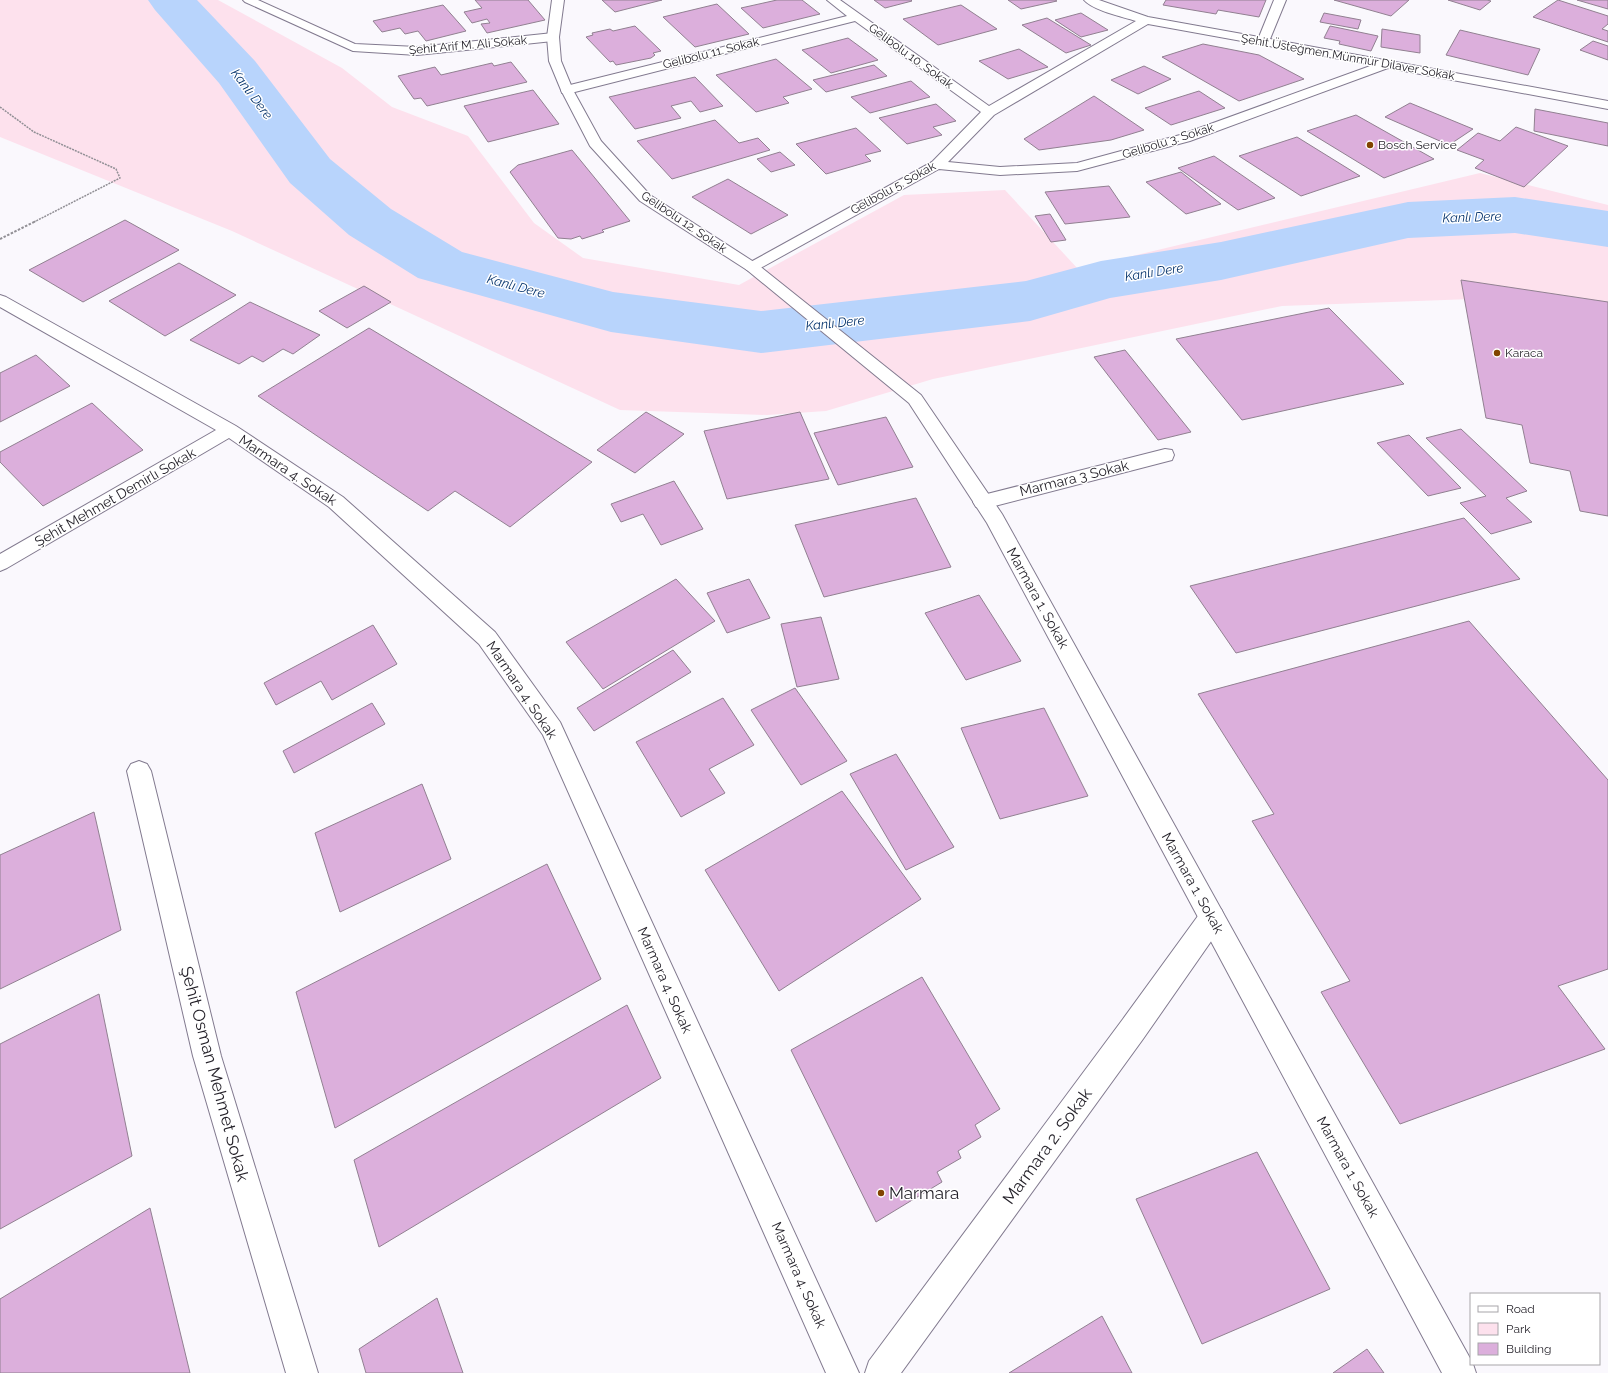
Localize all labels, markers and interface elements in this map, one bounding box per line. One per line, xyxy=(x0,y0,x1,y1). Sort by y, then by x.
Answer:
street label: Gelibolu 10. Sokak xyxy=(866,21,956,92)
street label: Şehit Üsteğmen Münmür Dilaver Sokak xyxy=(1240,31,1457,83)
street label: Şehit Arif M. Ali Sokak xyxy=(408,33,528,57)
street label: Gelibolu 11. Sokak xyxy=(661,34,761,72)
water label: Kanlı Dere xyxy=(228,66,276,122)
street label: Gelibolu 3. Sokak xyxy=(1121,120,1216,162)
place label: Bosch Service xyxy=(1378,138,1457,152)
marker: Bosch Service xyxy=(1365,140,1375,150)
street label: Gelibolu 5. Sokak xyxy=(848,159,939,217)
street label: Gelibolu 12. Sokak xyxy=(639,188,730,256)
water label: Kanlı Dere xyxy=(1442,208,1502,226)
water label: Kanlı Dere xyxy=(1124,260,1184,284)
water label: Kanlı Dere xyxy=(485,271,547,301)
water label: Kanlı Dere xyxy=(805,312,865,334)
place label: Karaca xyxy=(1505,346,1543,360)
marker: Karaca xyxy=(1492,348,1502,358)
street label: Marmara 4. Sokak xyxy=(236,431,340,509)
street label: Şehit Mehmet Demirlı Sokak xyxy=(32,444,199,550)
street label: Marmara 3 Sokak xyxy=(1018,457,1131,499)
street label: Marmara 1. Sokak xyxy=(1004,545,1073,652)
street label: Marmara 4. Sokak xyxy=(483,638,561,742)
street label: Marmara 1. Sokak xyxy=(1159,830,1228,937)
street label: Marmara 4. Sokak xyxy=(634,924,696,1036)
street label: Şehit Osman Mehmet Sokak xyxy=(177,964,253,1184)
street label: Marmara 2. Sokak xyxy=(998,1084,1096,1208)
street label: Marmara 1. Sokak xyxy=(1314,1114,1383,1221)
place label: Marmara xyxy=(889,1183,959,1203)
marker: Marmara xyxy=(876,1188,886,1198)
street label: Marmara 4. Sokak xyxy=(768,1219,830,1331)
legend xyxy=(1470,1293,1600,1365)
text: Road xyxy=(1506,1302,1535,1316)
text: Park xyxy=(1506,1322,1531,1336)
text: Building xyxy=(1506,1342,1552,1356)

